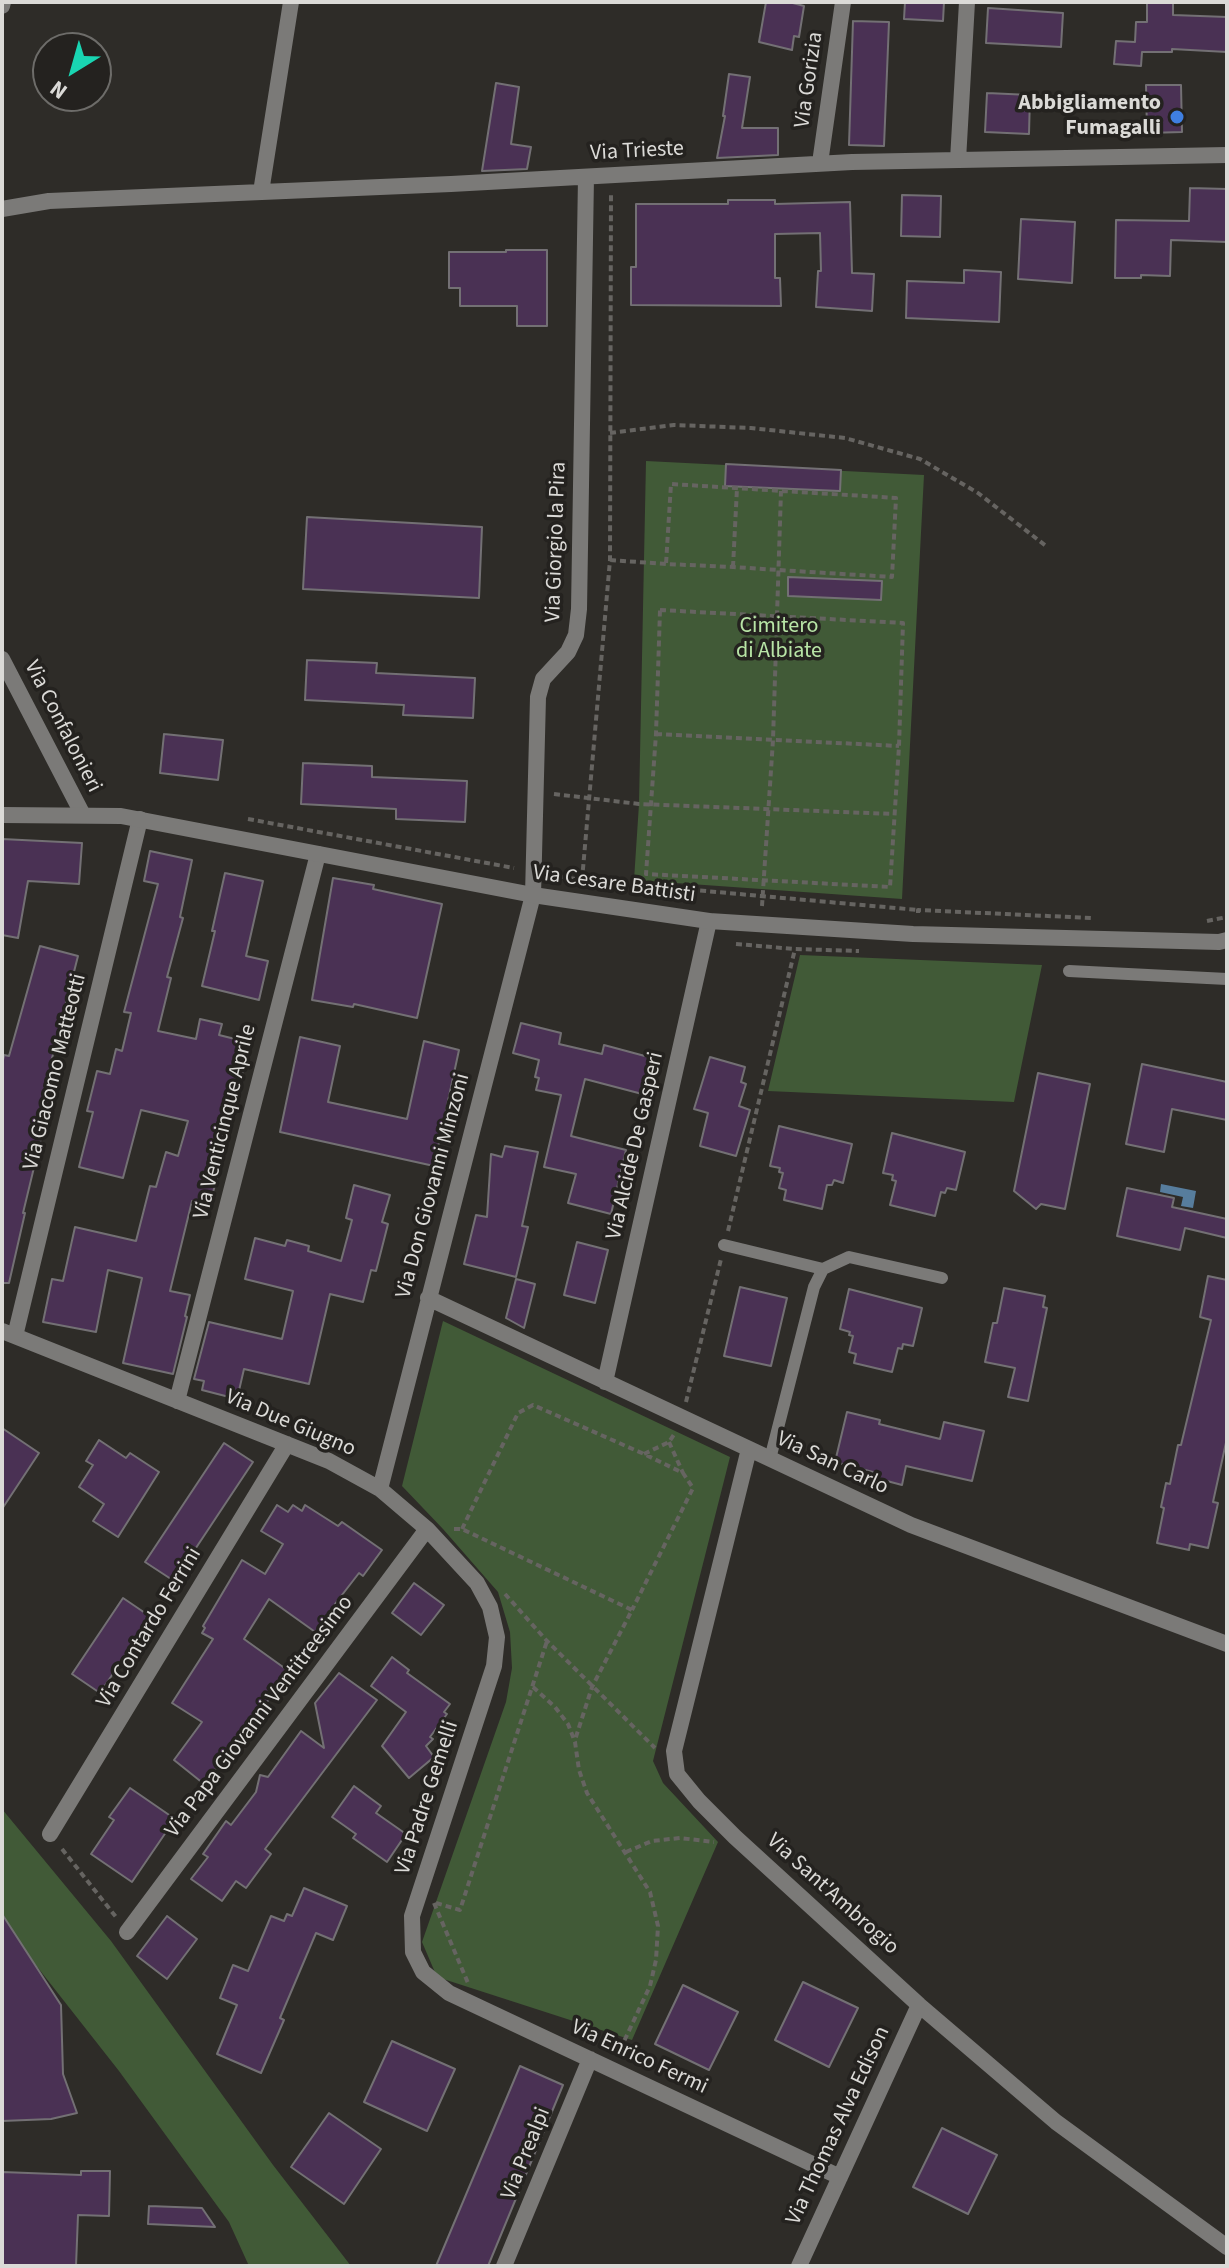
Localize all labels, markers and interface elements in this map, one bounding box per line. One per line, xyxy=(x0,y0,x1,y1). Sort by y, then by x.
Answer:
street label: Via Gorizia xyxy=(790,30,830,130)
north arrow xyxy=(32,32,112,112)
text: N xyxy=(43,72,74,107)
place label: Abbigliamento Fumagalli xyxy=(1018,91,1161,142)
marker: Abbigliamento Fumagalli xyxy=(1168,108,1186,126)
street label: Via Trieste xyxy=(589,136,685,168)
street label: Via Giorgio la Pira xyxy=(541,461,573,623)
park label: Cimitero di Albiate xyxy=(736,614,822,666)
street label: Via Confalonieri xyxy=(17,657,107,797)
street label: Via Cesare Battisti xyxy=(531,861,697,909)
street label: Via Giacomo Matteotti xyxy=(19,971,93,1173)
street label: Via Venticinque Aprile xyxy=(189,1022,263,1222)
street label: Via Alcide De Gasperi xyxy=(602,1050,670,1242)
street label: Via Don Giovanni Minzoni xyxy=(391,1071,477,1301)
street label: Via Due Giugno xyxy=(221,1385,359,1463)
street label: Via San Carlo xyxy=(772,1427,892,1501)
street label: Via Contardo Ferrini xyxy=(92,1543,208,1713)
street label: Via Papa Giovanni Ventitreesimo xyxy=(160,1591,360,1843)
street label: Via Padre Gemelli xyxy=(391,1718,465,1878)
street label: Via Sant'Ambrogio xyxy=(760,1829,904,1961)
street label: Via Enrico Fermi xyxy=(567,2015,711,2101)
street label: Via Thomas Alva Edison xyxy=(781,2023,897,2229)
street label: Via Prealpi xyxy=(497,2104,557,2204)

